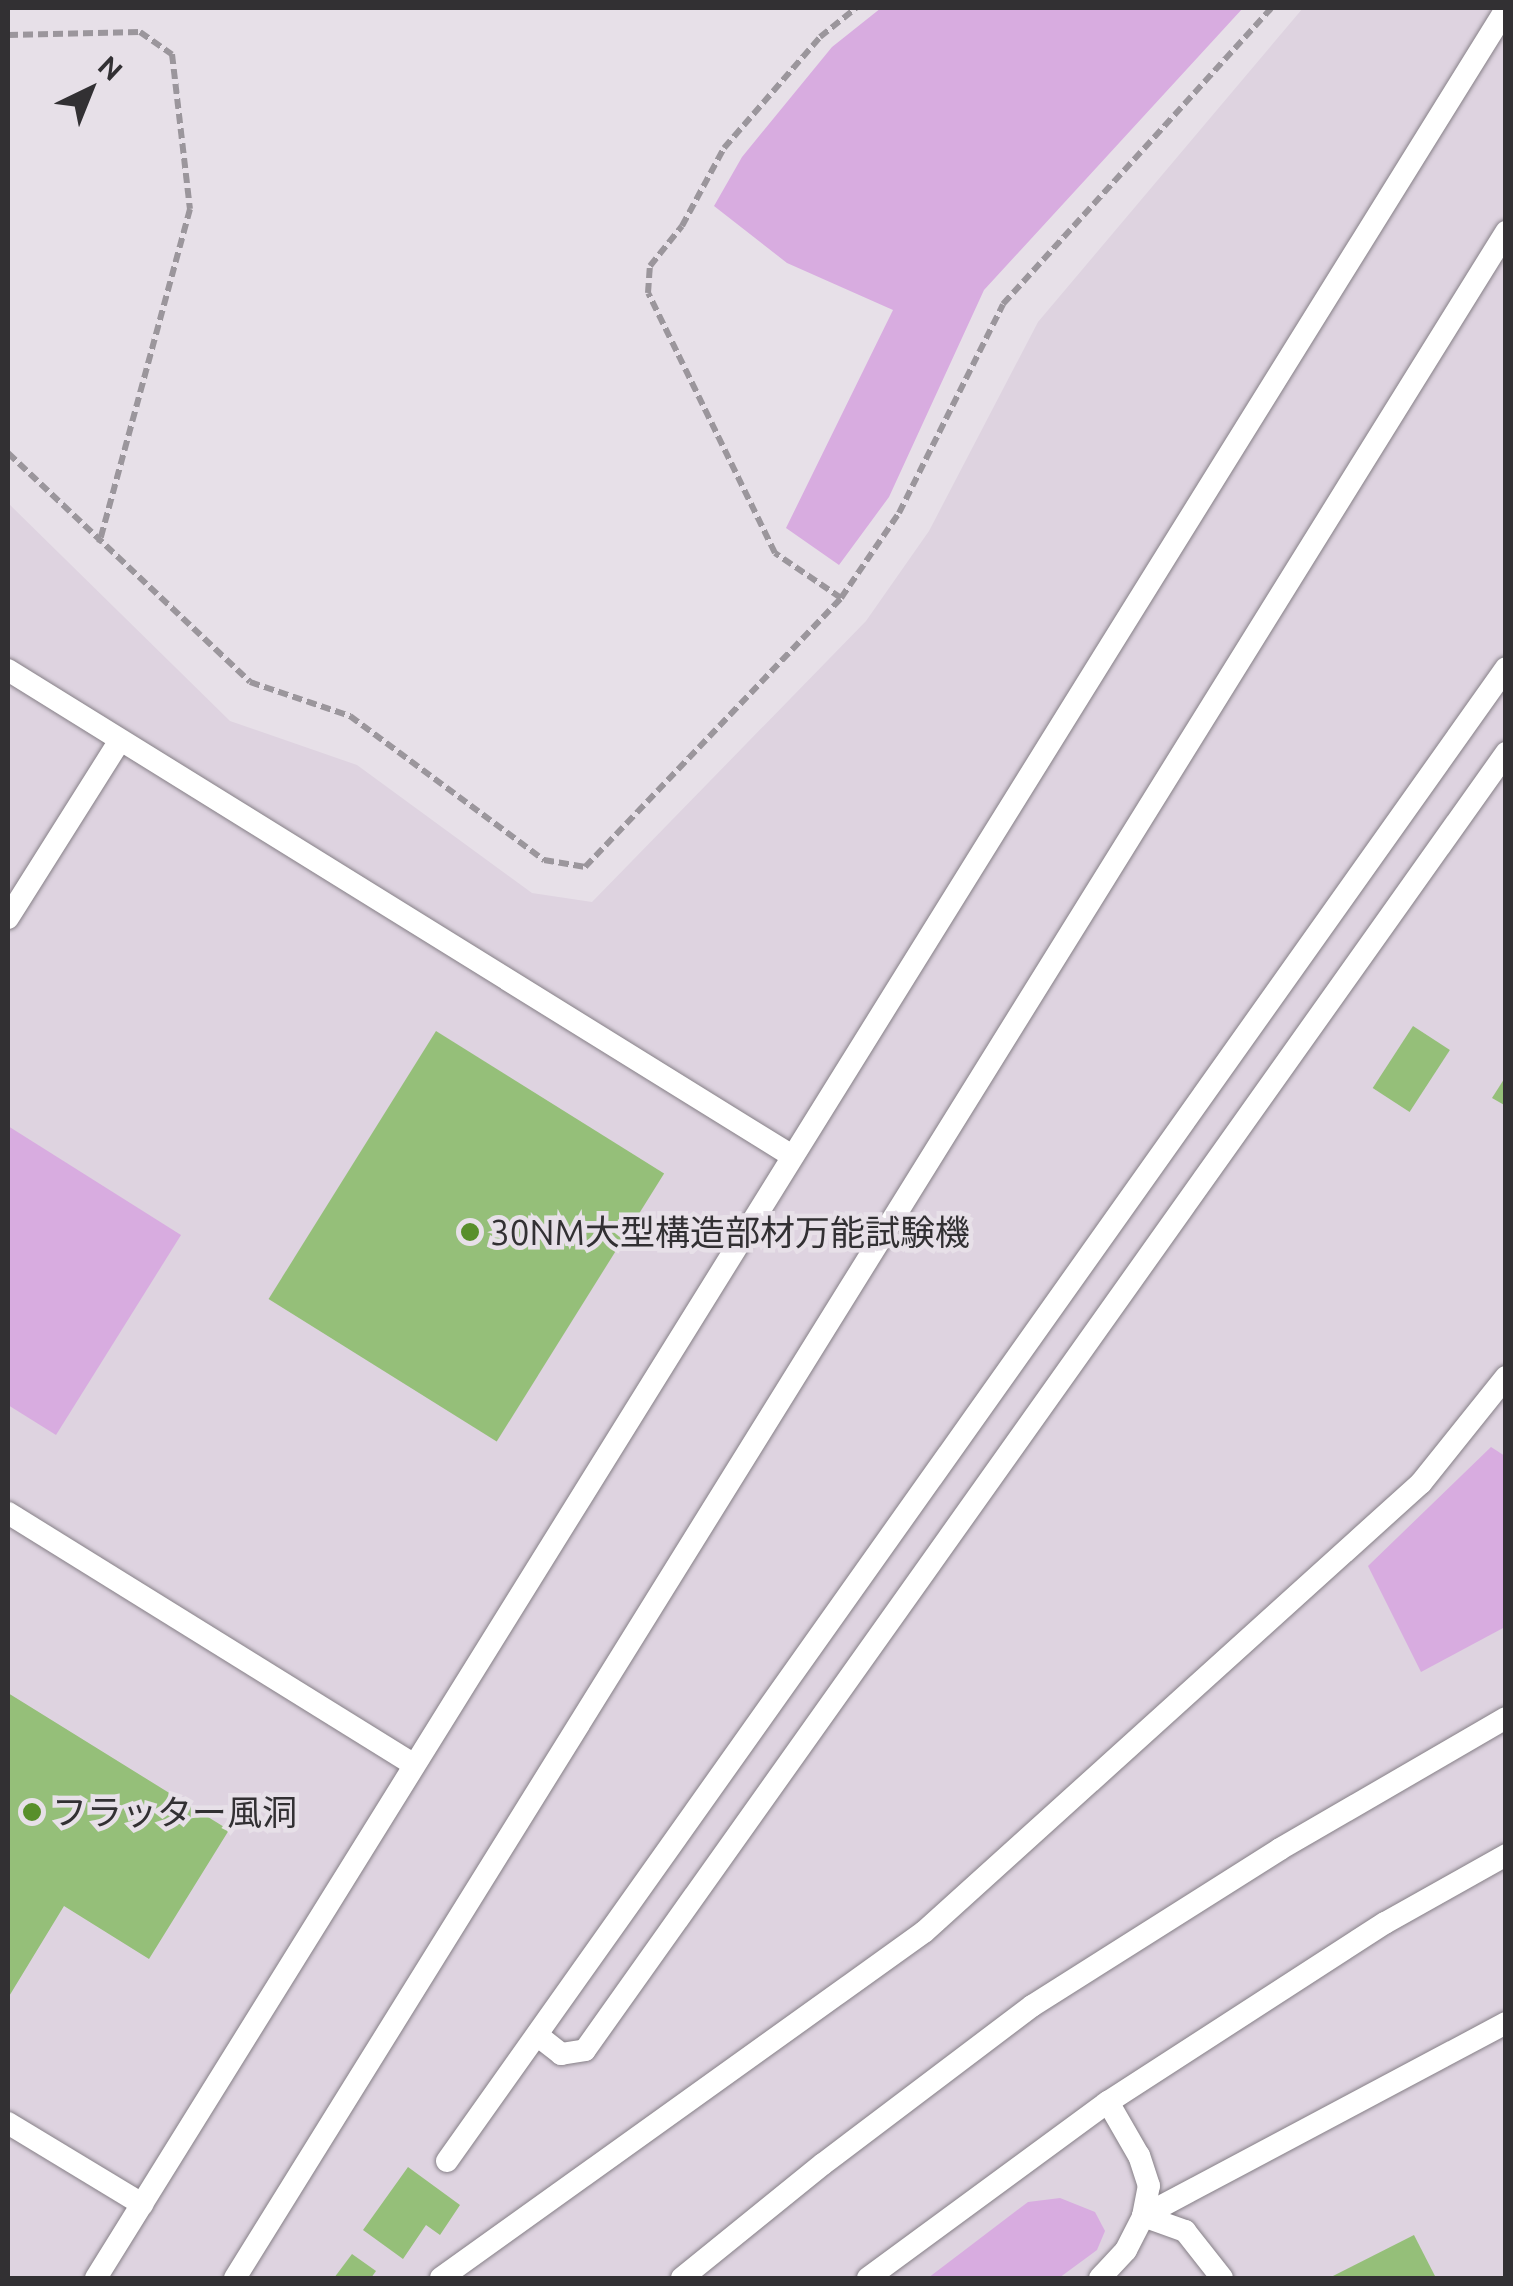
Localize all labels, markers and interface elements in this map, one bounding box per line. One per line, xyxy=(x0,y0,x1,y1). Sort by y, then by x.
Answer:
north arrow xyxy=(40,40,140,140)
text: N xyxy=(93,49,129,86)
place label: 30NM大型構造部材万能試験機 xyxy=(490,1211,970,1253)
marker: 30NM大型構造部材万能試験機 xyxy=(459,1221,481,1243)
place label: フラッター風洞 xyxy=(52,1791,297,1833)
marker: フラッター風洞 xyxy=(21,1801,43,1823)

